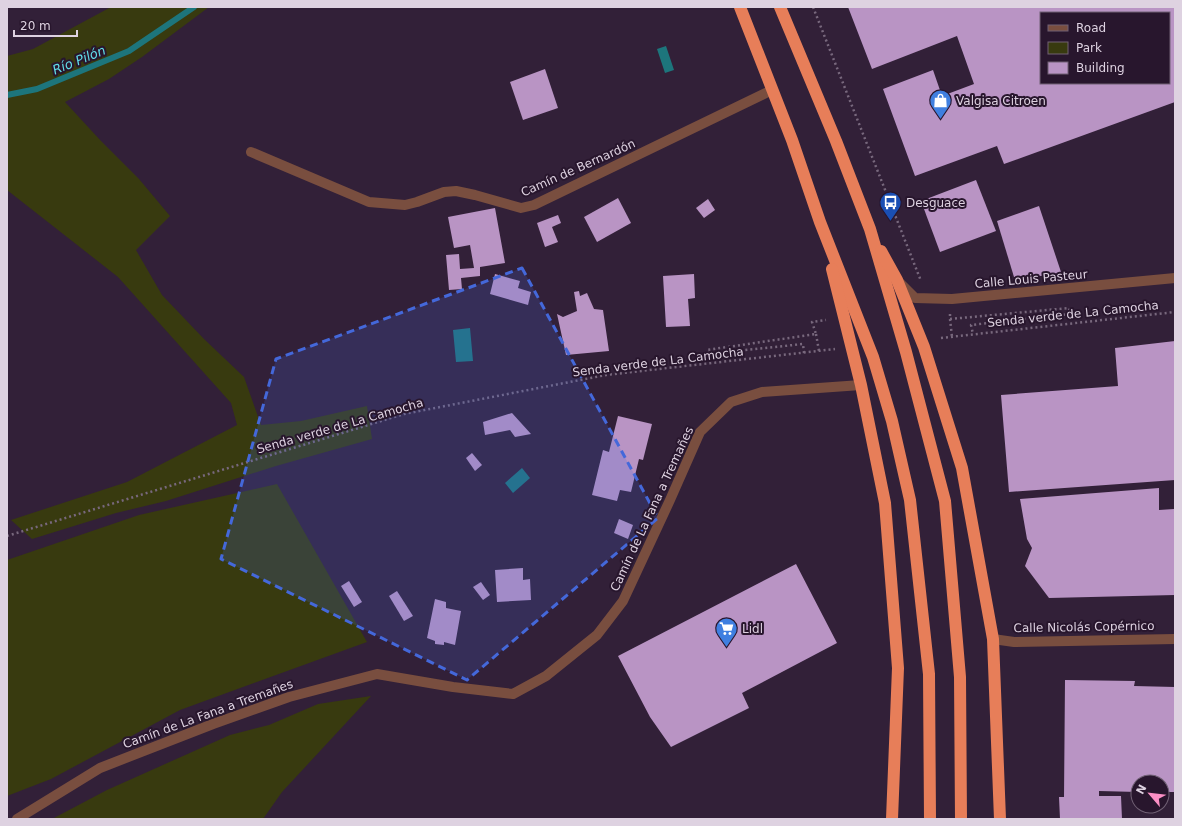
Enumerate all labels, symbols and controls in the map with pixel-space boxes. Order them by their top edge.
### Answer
scale bar [14,12,77,38]
legend [1040,12,1170,84]
text: 20 m [20,19,51,33]
text: Road [1076,21,1106,35]
text: Park [1076,41,1102,55]
water label: Río Pilón [50,43,108,77]
text: Building [1076,61,1125,75]
shop icon: Valgisa Citroen [928,88,954,121]
place label: Valgisa Citroen [956,94,1046,108]
street label: Camín de Bernardón [519,136,637,200]
bus stop icon: Desguace [877,190,903,223]
place label: Desguace [906,196,965,210]
street label: Calle Louis Pasteur [974,267,1088,291]
street label: Senda verde de La Camocha [987,298,1159,330]
street label: Senda verde de La Camocha [572,345,744,379]
street label: Senda verde de La Camocha [255,396,425,456]
street label: Camín de La Fana a Tremañes [608,425,696,593]
supermarket icon: Lidl [714,616,740,649]
street label: Calle Nicolás Copérnico [1013,619,1155,635]
place label: Lidl [742,622,763,636]
street label: Camín de La Fana a Tremañes [121,677,295,751]
north arrow [1130,774,1170,814]
text: N [1134,782,1150,797]

